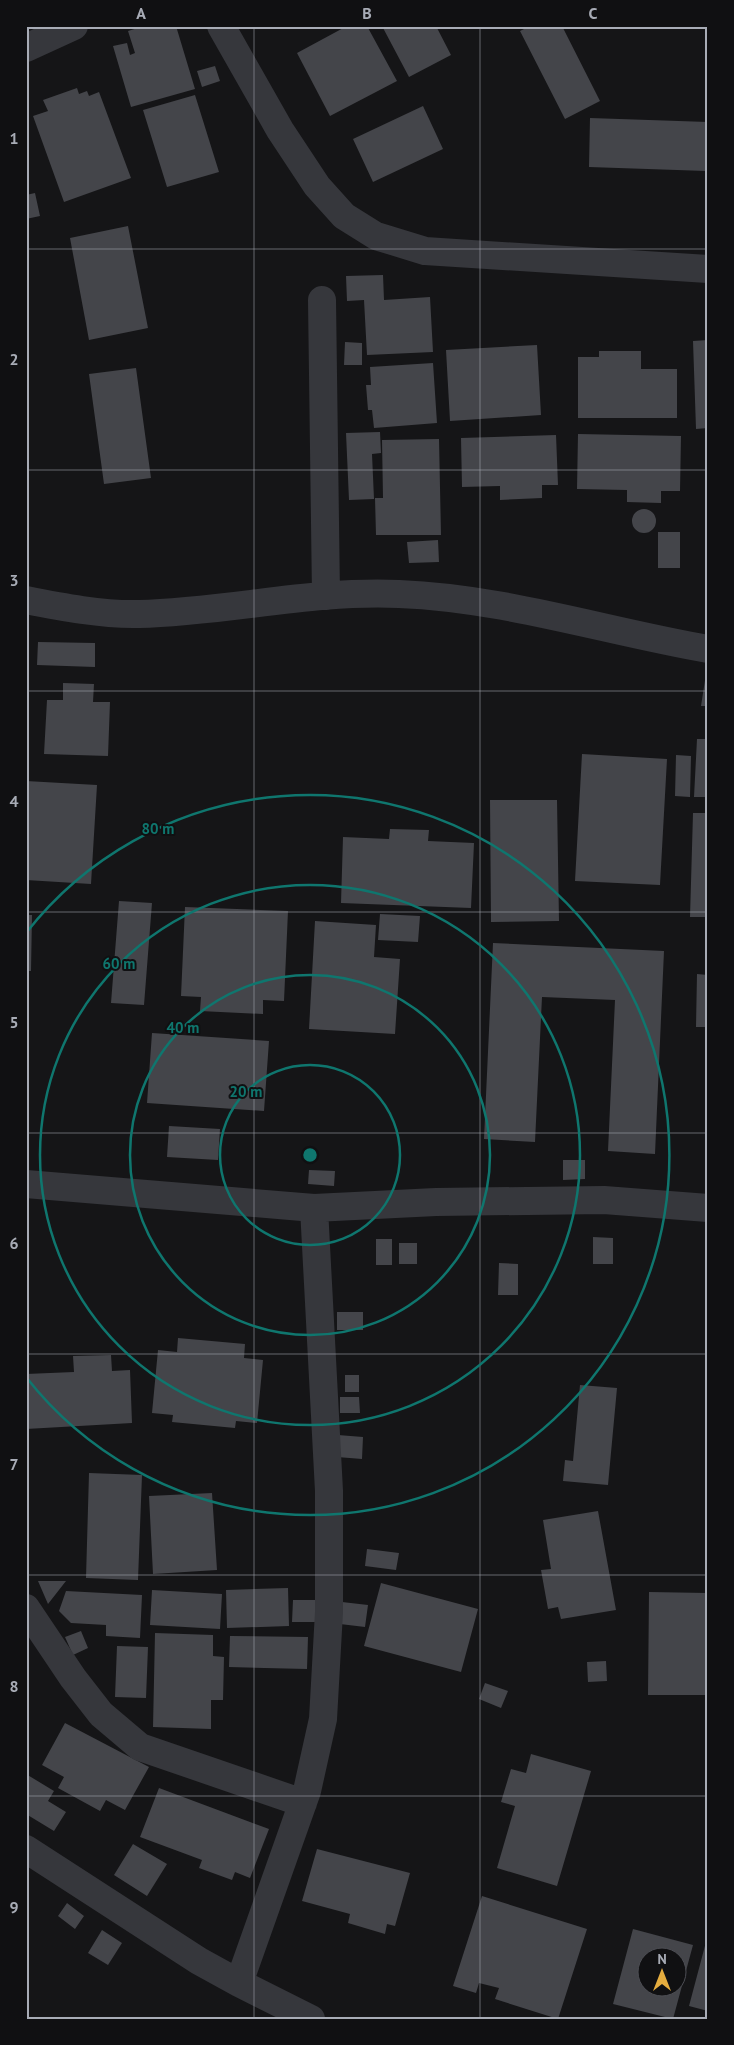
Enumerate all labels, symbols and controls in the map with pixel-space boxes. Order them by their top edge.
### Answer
text: A [136,3,146,23]
text: B [362,3,372,23]
text: C [589,3,598,23]
text: 1 [9,128,19,148]
text: 2 [9,349,19,369]
text: 3 [9,570,19,590]
text: 4 [9,791,19,811]
text: 80 m [142,819,174,838]
text: 60 m [103,954,135,973]
text: 5 [9,1012,19,1032]
text: 40 m [167,1018,199,1037]
text: 20 m [230,1082,262,1101]
centre of rings [301,1146,319,1164]
text: 6 [9,1233,19,1253]
text: 7 [9,1454,19,1474]
text: 8 [9,1676,19,1696]
text: 9 [9,1897,19,1917]
north arrow [636,1948,686,1998]
text: N [657,1950,667,1968]

